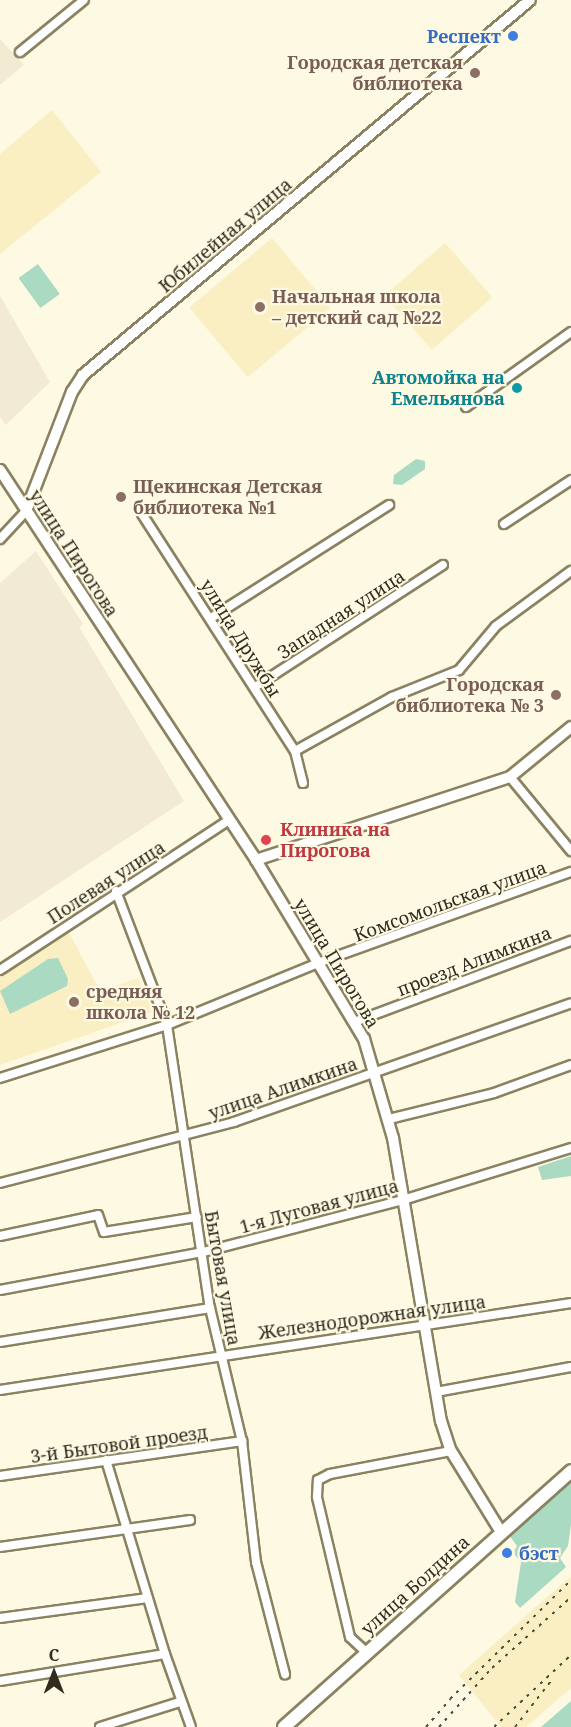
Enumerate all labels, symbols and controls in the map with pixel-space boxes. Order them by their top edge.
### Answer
place label: Респект [427,25,501,47]
marker: Респект [506,29,520,43]
place label: Городская детская библиотека [287,52,463,94]
marker: Городская детская библиотека [468,66,482,80]
street label: Юбилейная улица [154,173,296,297]
place label: Начальная школа – детский сад №22 [272,286,442,328]
marker: Начальная школа – детский сад №22 [253,300,267,314]
place label: Автомойка на Емельянова [372,367,505,410]
marker: Автомойка на Емельянова [510,381,524,395]
place label: Щекинская Детская библиотека №1 [133,476,322,518]
street label: улица Пирогова [25,485,123,621]
marker: Щекинская Детская библиотека №1 [114,490,128,504]
street label: Западная улица [273,565,409,663]
street label: улица Дружбы [196,575,286,701]
place label: Городская библиотека № 3 [396,674,544,716]
marker: Городская библиотека № 3 [549,688,563,702]
place label: Клиника на Пирогова [280,819,390,862]
marker: Клиника на Пирогова [257,831,275,849]
street label: Полевая улица [43,836,169,928]
street label: Комсомольская улица [351,856,549,946]
street label: улица Пирогова [290,894,384,1032]
street label: проезд Алимкина [394,922,554,1000]
place label: средняя школа № 12 [86,981,195,1024]
marker: средняя школа № 12 [67,995,81,1009]
street label: улица Алимкина [206,1052,360,1124]
street label: 1-я Луговая улица [237,1174,401,1238]
street label: Бытовая улица [200,1209,246,1347]
street label: Железнодорожная улица [257,1290,487,1344]
street label: 3-й Бытовой проезд [29,1421,209,1467]
street label: улица Болдина [356,1531,474,1639]
place label: бэст [519,1542,559,1564]
marker: бэст [500,1546,514,1560]
north arrow [24,1643,84,1703]
text: С [49,1644,59,1666]

